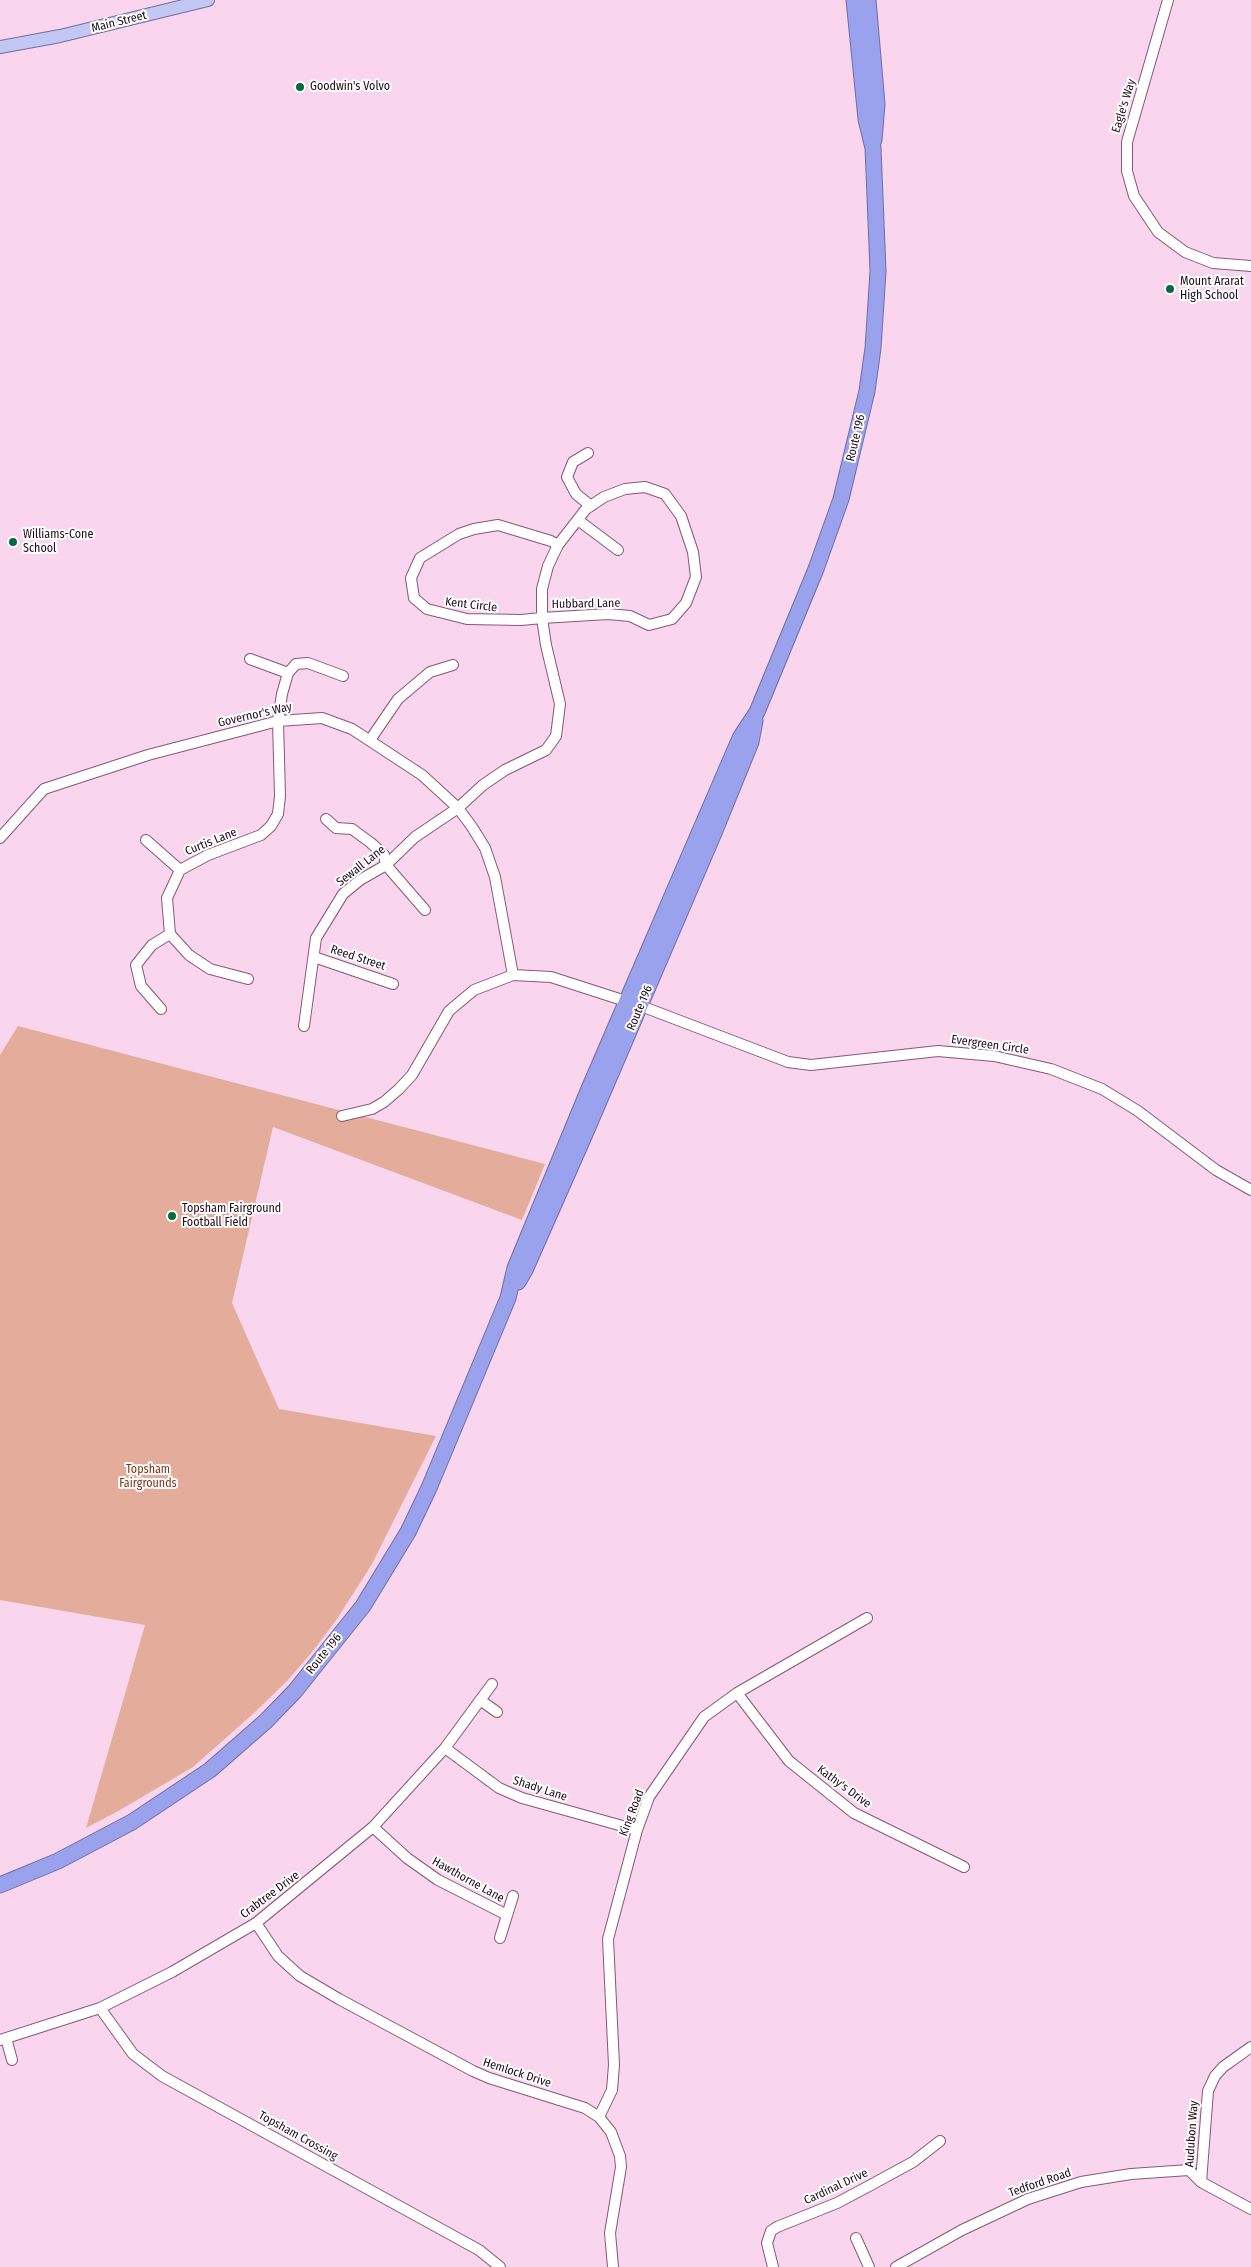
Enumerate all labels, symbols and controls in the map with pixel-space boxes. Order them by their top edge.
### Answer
street label: Main Street [90,8,148,36]
street label: Eagle's Way [1109,77,1139,135]
place label: Goodwin's Volvo [310,80,390,94]
marker: Goodwin's Volvo [294,81,306,93]
place label: Mount Ararat High School [1180,275,1244,303]
marker: Mount Ararat High School [1164,283,1176,295]
street label: Route 196 [844,413,868,463]
place label: Williams-Cone School [23,528,93,556]
marker: Williams-Cone School [7,536,19,548]
street label: Kent Circle [444,595,498,615]
street label: Hubbard Lane [552,596,620,612]
street label: Governor's Way [217,700,293,730]
street label: Curtis Lane [183,825,239,859]
street label: Sewall Lane [334,843,388,889]
street label: Reed Street [329,942,387,974]
street label: Route 196 [624,983,656,1033]
street label: Evergreen Circle [950,1032,1030,1058]
place label: Topsham Fairground Football Field [182,1202,281,1230]
marker: Topsham Fairground Football Field [166,1210,178,1222]
park label: Topsham Fairgrounds [119,1463,177,1491]
street label: Route 196 [303,1631,345,1677]
street label: Kathy's Drive [814,1763,874,1811]
street label: Shady Lane [511,1773,569,1805]
street label: King Road [616,1788,648,1838]
street label: Hawthorne Lane [429,1854,507,1906]
street label: Crabtree Drive [238,1868,302,1922]
street label: Hemlock Drive [481,2055,553,2091]
street label: Audubon Way [1182,2100,1202,2168]
street label: Topsham Crossing [256,2108,340,2164]
street label: Cardinal Drive [802,2166,870,2208]
street label: Tedford Road [1007,2166,1073,2200]

